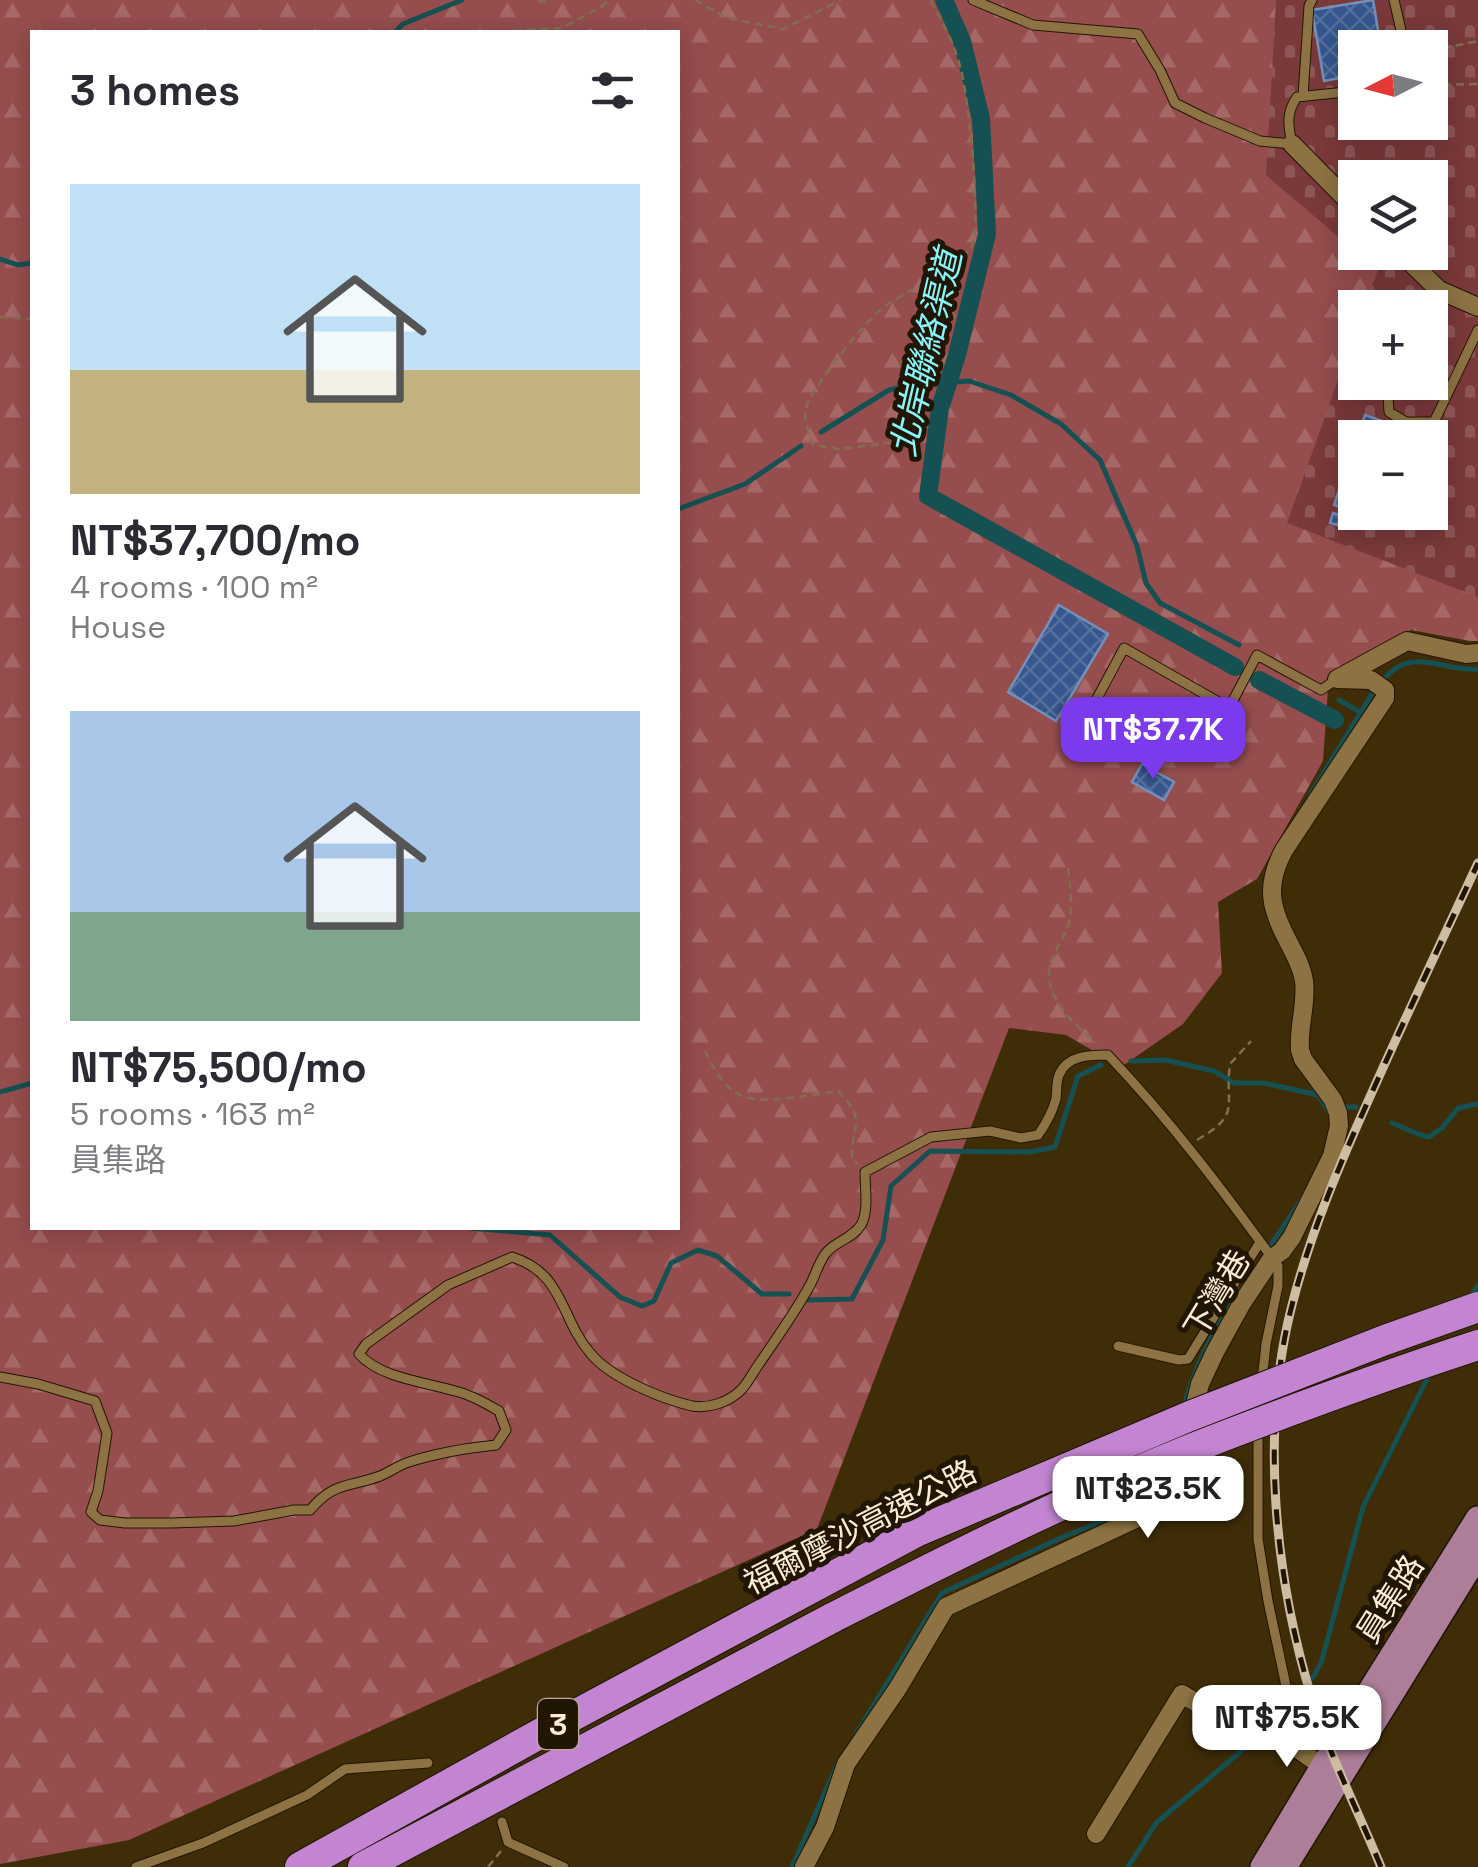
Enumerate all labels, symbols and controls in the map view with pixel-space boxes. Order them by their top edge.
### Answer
north arrow [1338,30,1448,140]
map controls [1338,30,1448,530]
icon: filters [585,63,640,118]
text: 3 homes [70,64,240,117]
button: layers [1338,160,1448,270]
water label: 北岸聯絡渠道 [881,241,972,460]
icon: home [265,249,445,429]
button: + [1338,290,1448,400]
button: − [1338,420,1448,530]
text: NT$37,700/mo [70,514,361,567]
text: 4 rooms · 100 m² [70,567,318,607]
text: House [70,607,166,647]
pin: NT$37.7K [1050,697,1256,782]
text: NT$37.7K [1083,709,1223,749]
icon: home [265,776,445,956]
text: NT$75,500/mo [70,1041,367,1094]
text: 5 rooms · 163 m² [70,1094,315,1134]
text: 員集路 [70,1140,166,1180]
street label: 下灣巷 [1175,1243,1259,1345]
street label: 福爾摩沙高速公路 [737,1451,983,1603]
pin: NT$23.5K [1045,1456,1251,1541]
text: NT$23.5K [1075,1468,1221,1508]
street label: 員集路 [1348,1548,1432,1650]
pin: NT$75.5K [1184,1685,1390,1770]
text: NT$75.5K [1214,1697,1360,1737]
road number: 3 [538,1699,578,1749]

